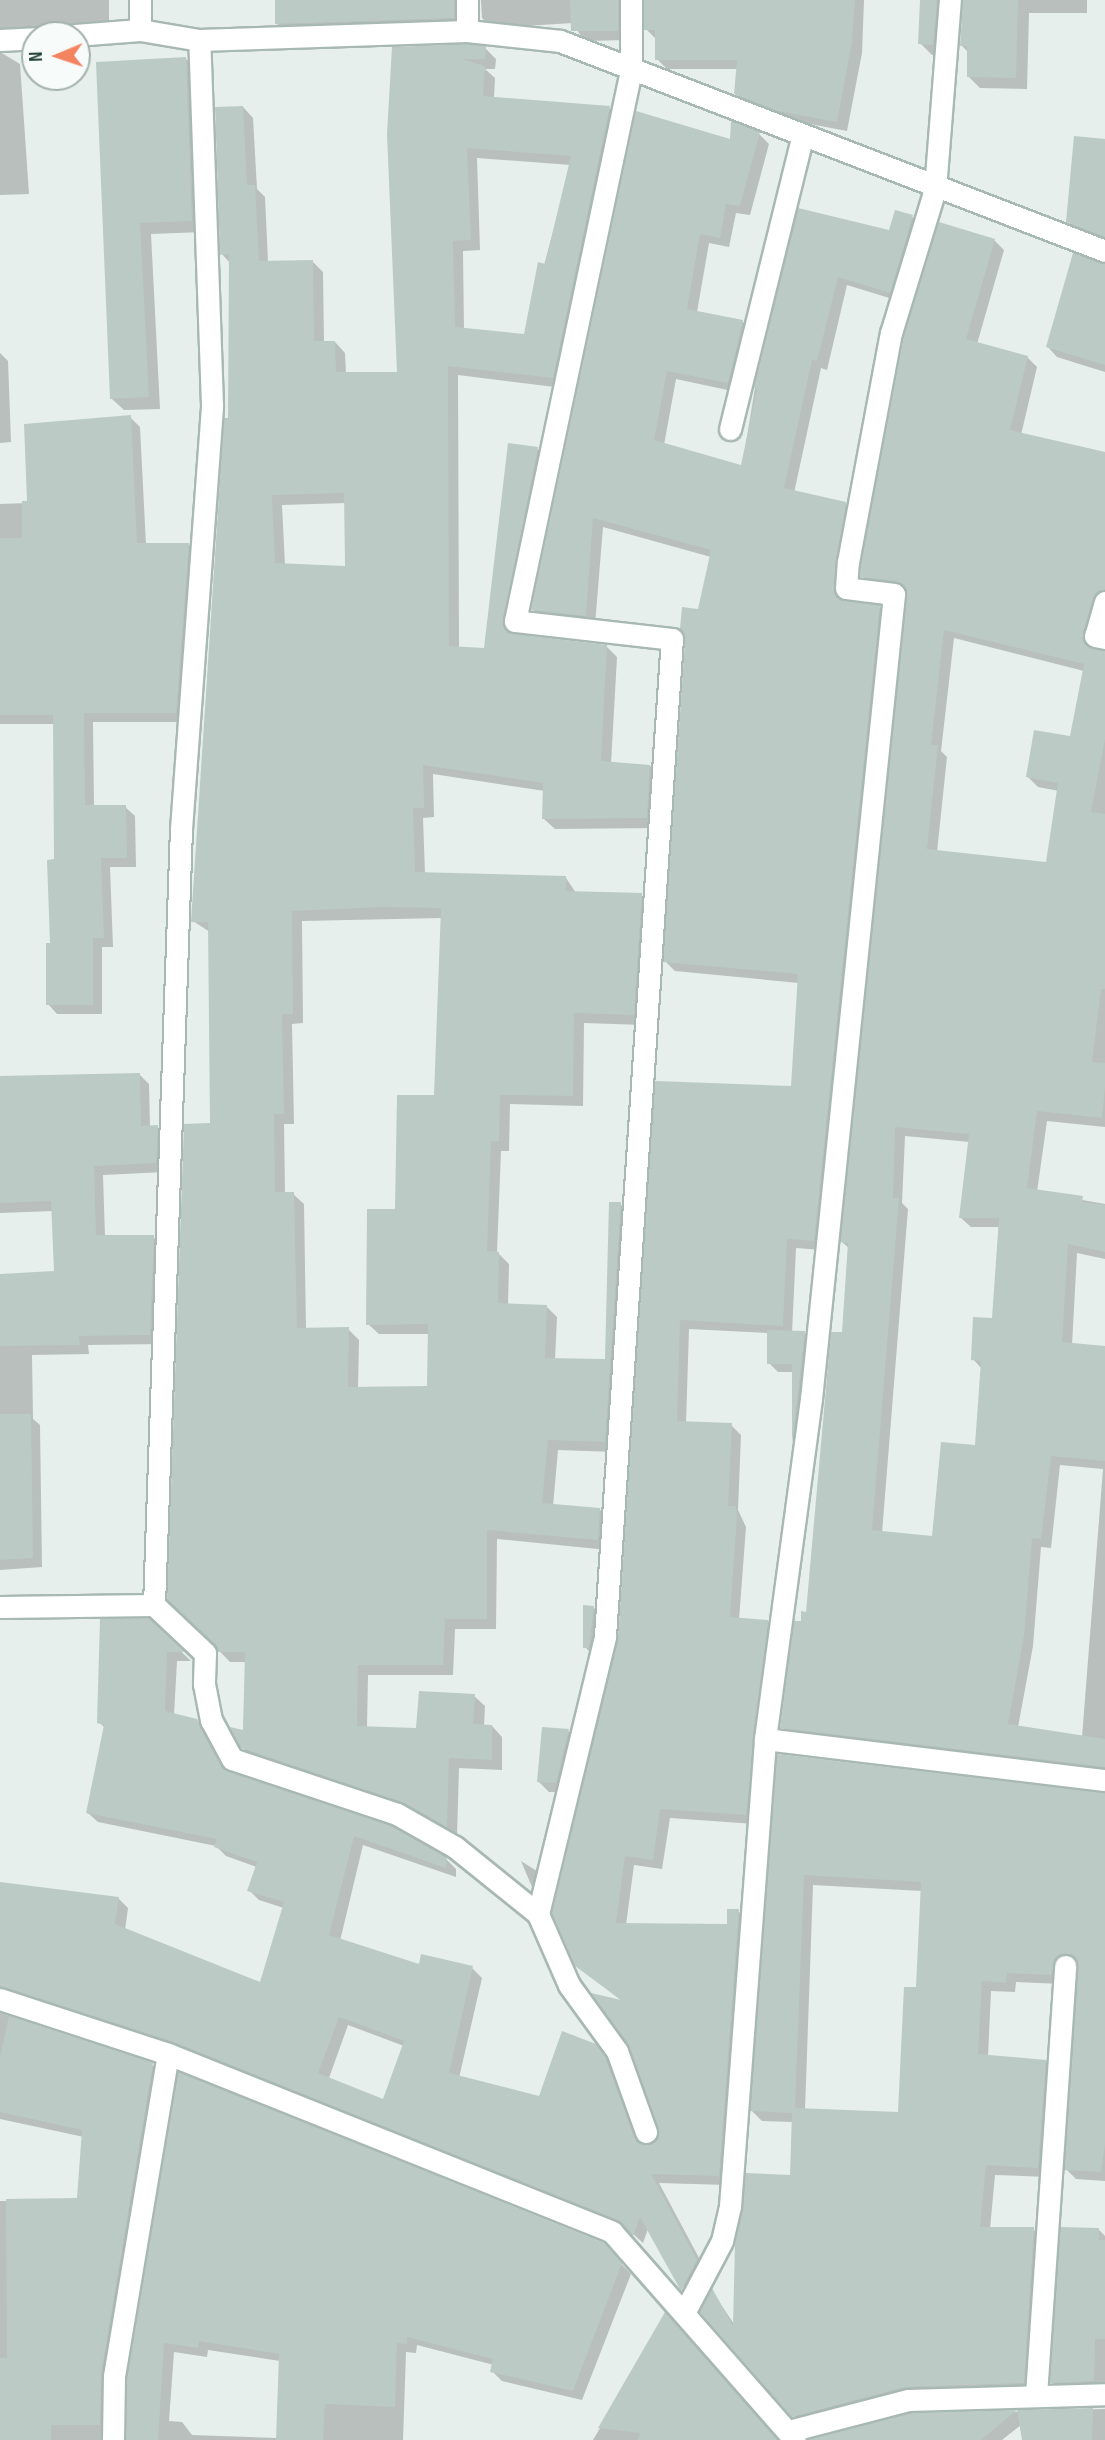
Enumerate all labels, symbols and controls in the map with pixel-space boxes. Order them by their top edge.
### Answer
north arrow [21,21,91,91]
text: N [25,51,48,62]

